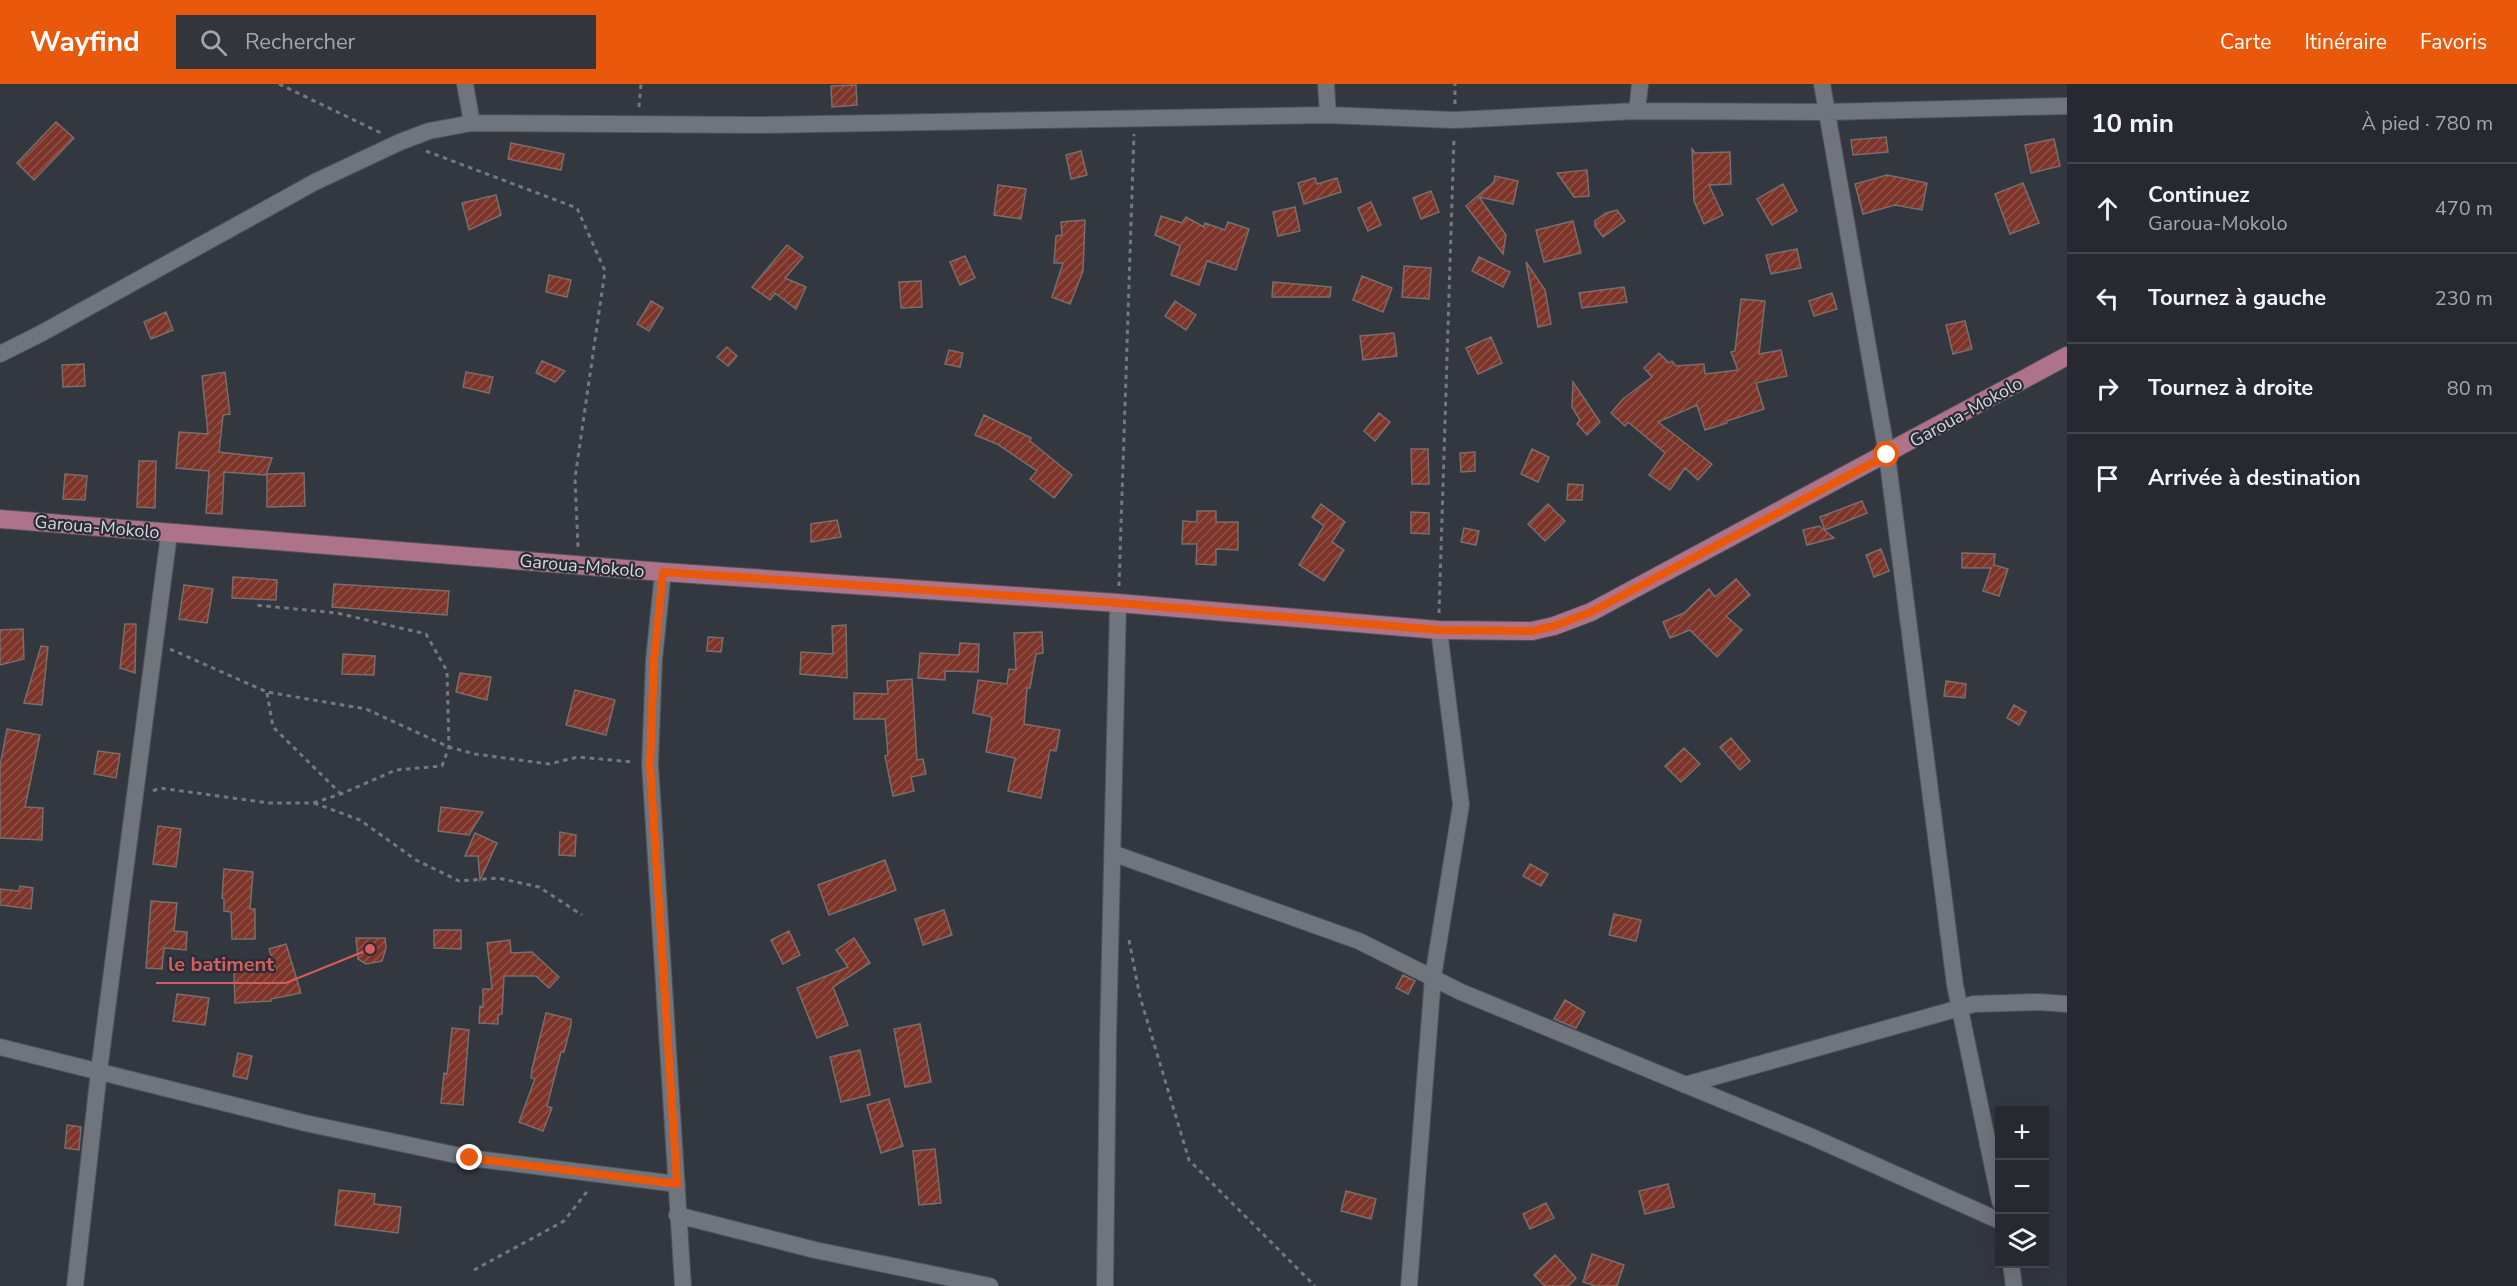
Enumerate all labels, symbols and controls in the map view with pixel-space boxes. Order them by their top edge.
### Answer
search box [176,15,596,69]
text: Wayfind [30,23,140,61]
icon: search [197,26,230,59]
text: Rechercher [245,27,355,57]
text: Carte [2220,28,2271,56]
text: Itinéraire [2304,28,2387,56]
text: Favoris [2420,28,2487,56]
text: 10 min [2091,106,2174,141]
text: À pied · 780 m [2362,110,2493,137]
text: Continuez [2148,180,2250,210]
icon: ahead [2091,192,2124,225]
text: 470 m [2435,195,2493,222]
text: Garoua-Mokolo [2148,210,2288,237]
icon: left [2091,282,2124,315]
text: Tournez à gauche [2148,283,2326,313]
text: 230 m [2435,285,2493,312]
street label: Garoua-Mokolo [1905,371,2027,453]
icon: right [2091,372,2124,405]
text: Tournez à droite [2148,373,2313,403]
text: 80 m [2447,375,2493,402]
route start [1873,441,1899,467]
icon: arrive [2091,462,2124,495]
text: Arrivée à destination [2148,463,2361,493]
street label: Garoua-Mokolo [33,510,161,544]
street label: Garoua-Mokolo [518,549,646,583]
callout: le batiment [156,945,286,983]
text: le batiment [168,951,274,978]
map controls [1995,1106,2049,1268]
button: + [1995,1106,2049,1160]
route end [456,1144,482,1170]
button: − [1995,1160,2049,1214]
button: layers [1995,1214,2049,1268]

